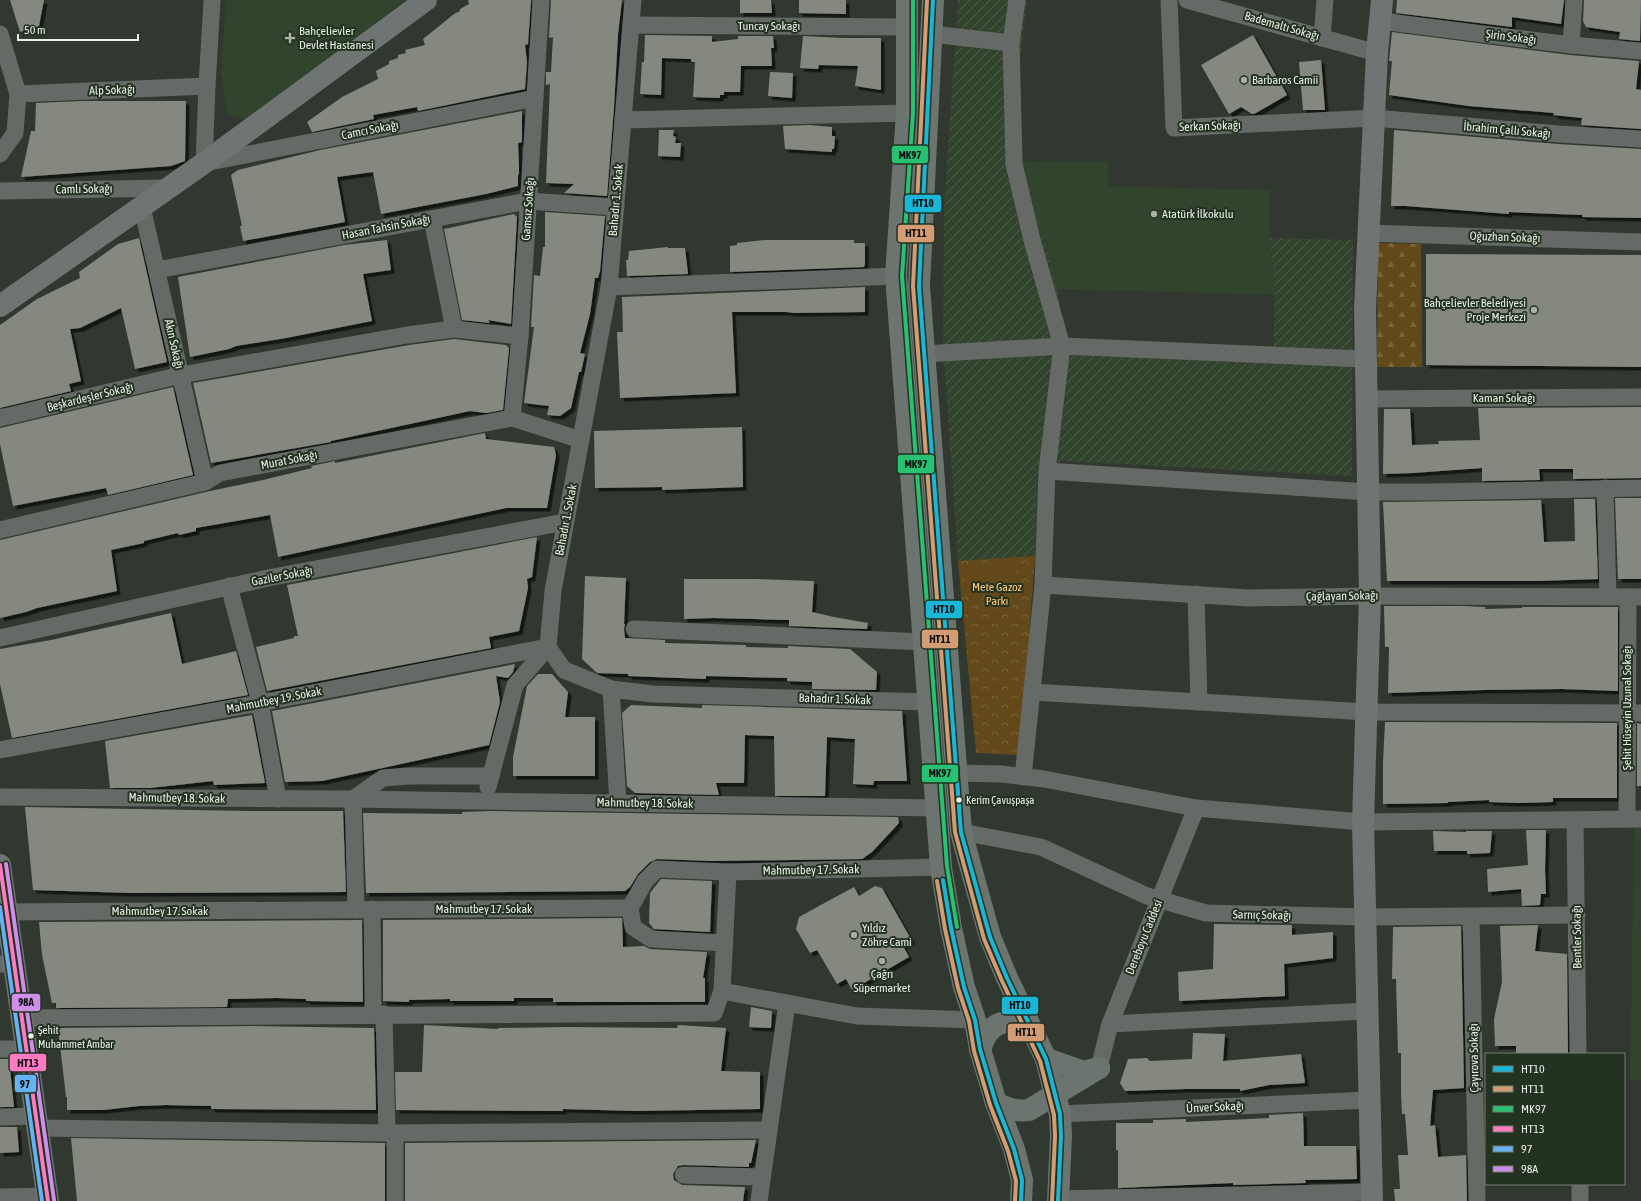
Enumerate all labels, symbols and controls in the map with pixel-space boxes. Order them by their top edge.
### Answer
street label: Bademaltı Sokağı [1243,9,1321,43]
scale bar [18,16,138,42]
street label: Tuncay Sokağı [738,19,800,33]
text: 50 m [24,23,46,37]
place label: Bahçelievler Devlet Hastanesi [299,24,374,52]
street label: Şirin Sokağı [1485,27,1537,47]
marker: Bahçelievler Devlet Hastanesi [284,32,296,44]
place label: Barbaros Camii [1252,73,1318,87]
marker: Barbaros Camii [1239,75,1249,85]
street label: Alp Sokağı [89,82,135,98]
street label: Camcı Sokağı [340,118,400,142]
street label: Serkan Sokağı [1179,118,1241,134]
street label: İbrahim Çallı Sokağı [1463,119,1551,141]
line badge: MK97 [891,145,929,164]
text: MK97 [898,149,922,161]
street label: Bahadır 1. Sokak [606,163,626,237]
street label: Gamsız Sokağı [519,177,537,241]
street label: Camlı Sokağı [56,182,112,196]
line badge: HT10 [904,194,942,213]
text: HT10 [912,197,934,209]
place label: Atatürk İlkokulu [1162,207,1234,221]
marker: Atatürk İlkokulu [1149,209,1159,219]
street label: Hasan Tahsin Sokağı [341,212,431,242]
line badge: HT11 [897,224,935,243]
text: HT11 [905,227,927,239]
street label: Oğuzhan Sokağı [1469,229,1541,245]
place label: Bahçelievler Belediyesi Proje Merkezi [1424,296,1526,324]
marker: Bahçelievler Belediyesi Proje Merkezi [1529,305,1539,315]
street label: Akın Sokağı [162,318,186,370]
street label: Beşkardeşler Sokağı [45,380,135,414]
street label: Kaman Sokağı [1473,391,1535,405]
street label: Murat Sokağı [260,448,318,472]
line badge: MK97 [897,454,935,474]
text: MK97 [904,458,928,470]
street label: Bahadır 1. Sokak [552,482,580,557]
street label: Gaziler Sokağı [250,563,314,589]
park label: Mete Gazoz Parkı [972,580,1023,608]
street label: Çağlayan Sokağı [1306,588,1378,604]
line badge: HT10 [925,600,963,619]
text: HT10 [933,603,955,615]
line badge: HT11 [921,629,959,649]
text: HT11 [929,633,951,645]
street label: Şehit Hüseyin Uzunal Sokağı [1620,646,1634,770]
street label: Mahmutbey 19. Sokak [225,684,324,716]
street label: Bahadır 1. Sokak [799,691,872,707]
line badge: MK97 [921,764,959,783]
text: MK97 [928,767,952,779]
street label: Mahmutbey 18. Sokak [128,790,226,806]
place label: Kerim Çavuşpaşa [966,794,1035,806]
street label: Mahmutbey 18. Sokak [596,795,694,811]
marker: Kerim Çavuşpaşa [954,795,964,805]
street label: Mahmutbey 17. Sokak [762,862,860,878]
street label: Dereboyu Caddesi [1123,897,1165,977]
street label: Mahmutbey 17. Sokak [436,902,533,916]
street label: Mahmutbey 17. Sokak [112,904,209,918]
street label: Bentler Sokağı [1569,905,1585,969]
street label: Sarnıç Sokağı [1233,907,1291,923]
place label: Yıldız Zöhre Cami [862,921,912,949]
marker: Yıldız Zöhre Cami [849,930,859,940]
marker: Çağrı Süpermarket [877,956,887,966]
place label: Çağrı Süpermarket [853,967,911,995]
line badge: 98A [11,993,41,1012]
text: 98A [18,996,34,1008]
line badge: HT10 [1001,996,1039,1015]
text: HT10 [1009,999,1031,1011]
line badge: HT11 [1007,1023,1045,1042]
street label: Çayırova Sokağı [1466,1023,1482,1093]
place label: Şehit Muhammet Ambar [38,1024,114,1050]
text: HT11 [1015,1026,1037,1038]
marker: Şehit Muhammet Ambar [26,1031,36,1041]
line badge: HT13 [9,1053,47,1072]
legend [1485,1053,1625,1185]
text: HT13 [17,1057,39,1069]
text: HT10 [1521,1062,1545,1076]
line badge: 97 [14,1074,37,1093]
text: 97 [20,1078,30,1090]
text: HT11 [1521,1082,1545,1096]
street label: Ünver Sokağı [1186,1098,1244,1116]
text: MK97 [1521,1102,1547,1116]
text: HT13 [1521,1122,1545,1136]
text: 97 [1521,1142,1533,1156]
text: 98A [1521,1162,1538,1176]

